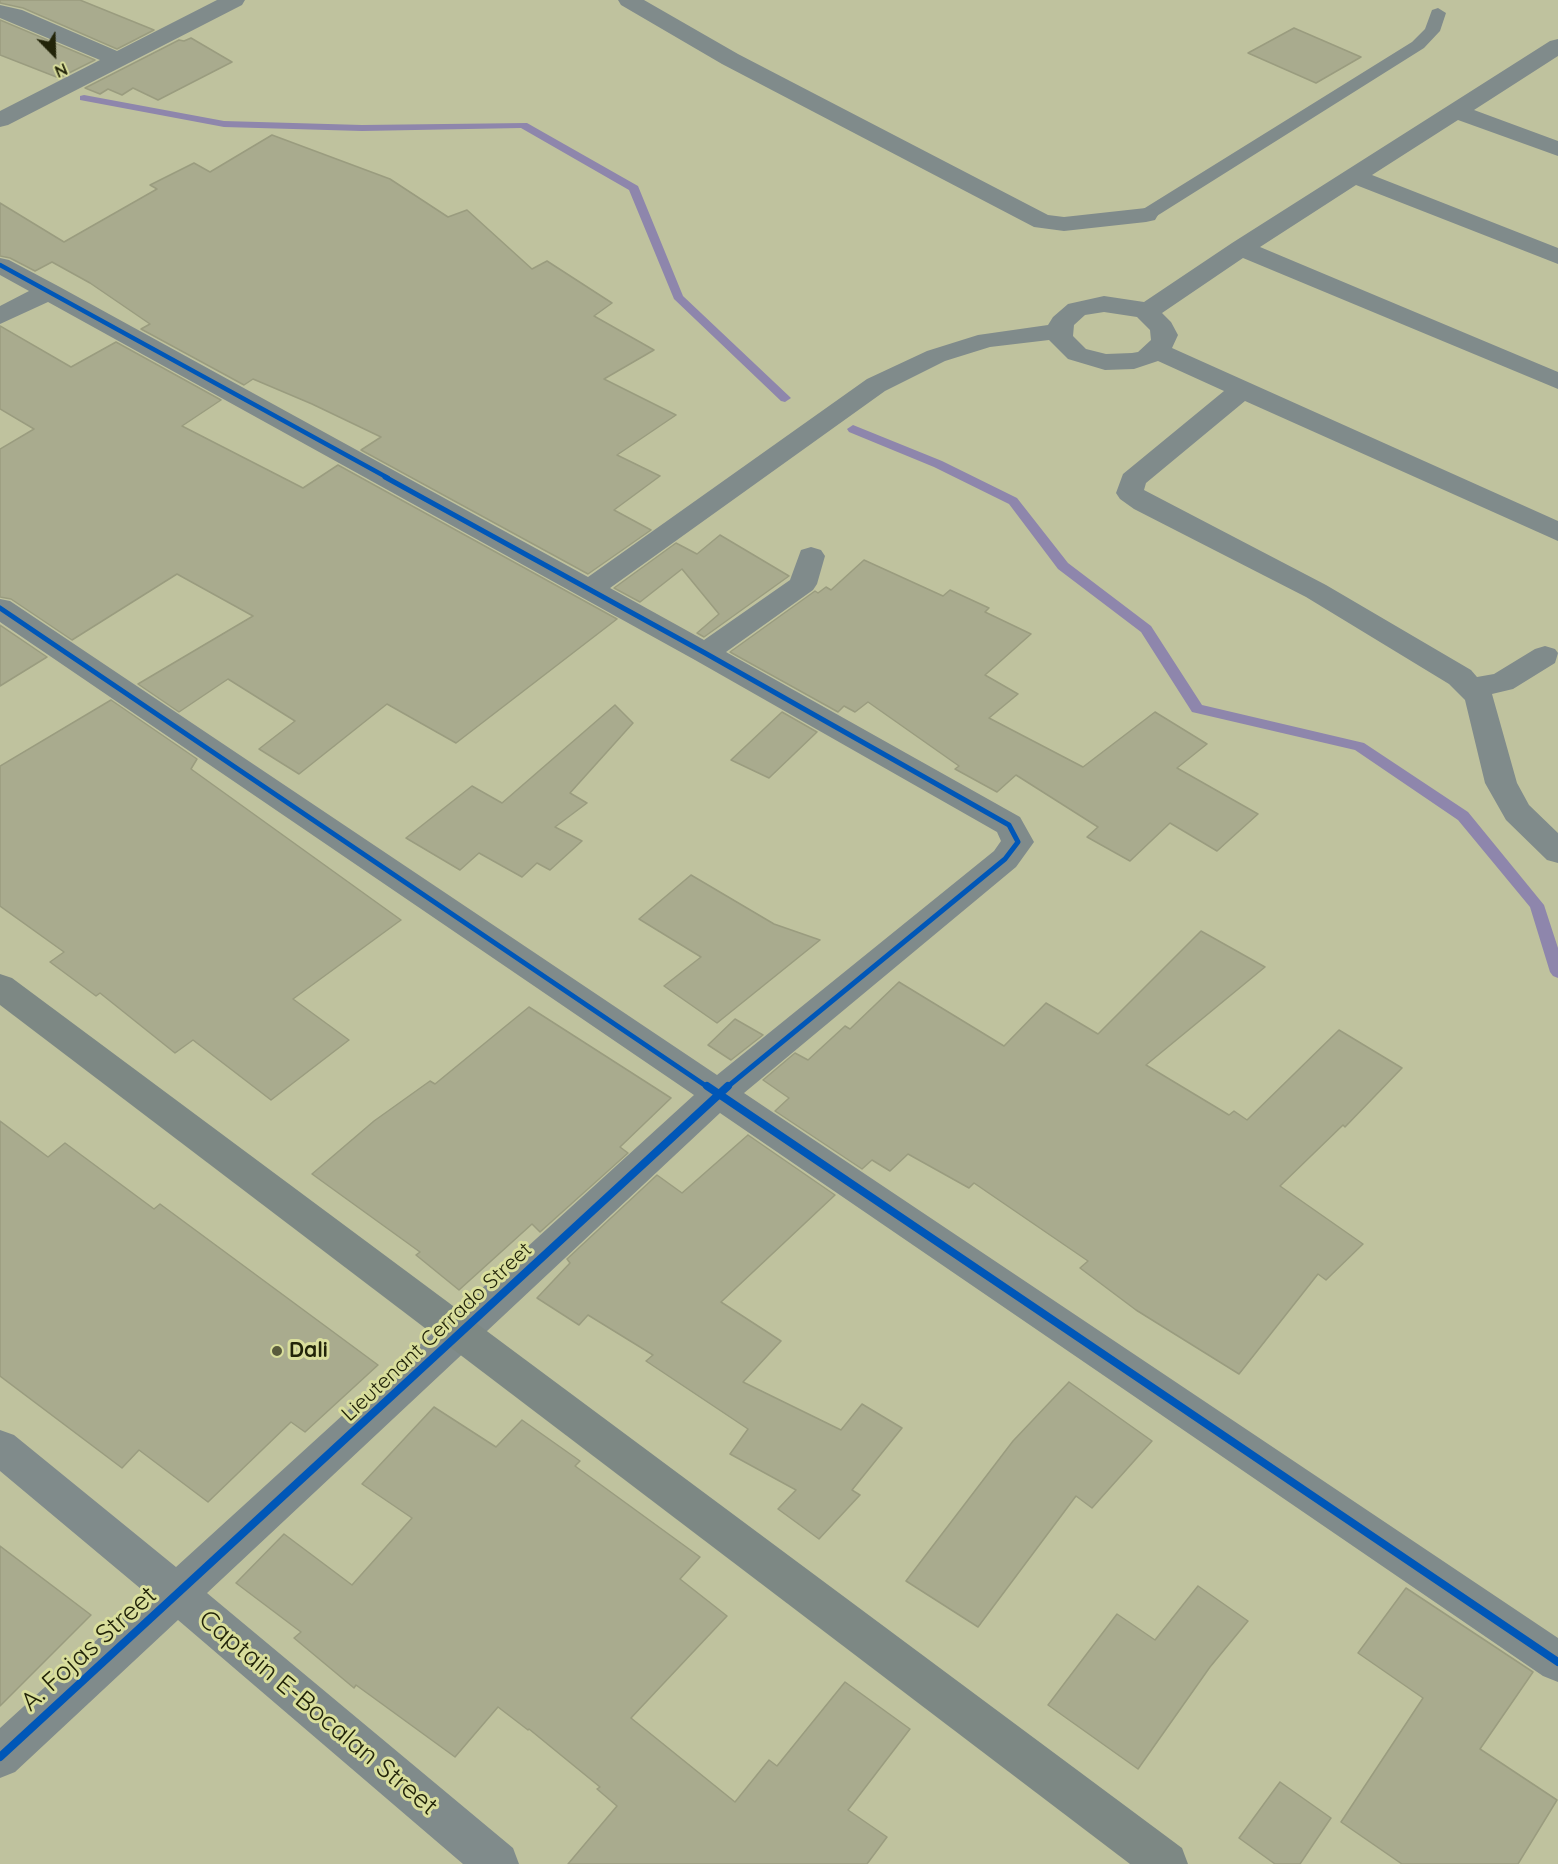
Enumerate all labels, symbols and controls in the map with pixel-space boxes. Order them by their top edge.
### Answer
north arrow [24,24,84,84]
text: N [52,59,70,82]
street label: Lieutenant Cerrado Street [337,1237,537,1427]
place label: Dali [289,1338,328,1364]
marker: Dali [270,1344,284,1358]
street label: A. Fojas Street [15,1580,163,1718]
street label: Captain E-Bocalan Street [192,1604,444,1822]

